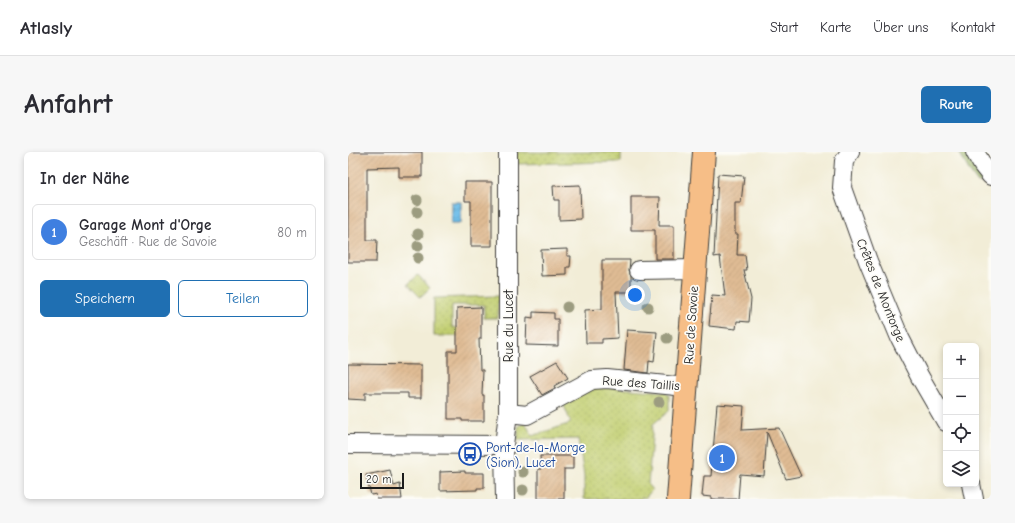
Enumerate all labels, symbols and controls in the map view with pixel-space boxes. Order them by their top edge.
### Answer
text: Atlasly [20,17,72,39]
text: Start [770,19,798,36]
text: Karte [820,19,851,36]
text: Über uns [873,19,928,36]
text: Kontakt [950,19,995,36]
button: Route [921,86,991,123]
text: Anfahrt [24,88,113,120]
text: In der Nähe [40,169,129,188]
text: Garage Mont d'Orge [79,216,211,234]
text: 1 [51,225,57,240]
text: 80 m [277,225,307,240]
text: Geschäft · Rue de Savoie [79,234,217,249]
street label: Crêtes de Montorge [853,236,909,344]
button: Speichern [40,280,170,317]
button: Teilen [178,280,308,317]
your location [625,285,645,305]
street label: Rue de Savoie [681,285,701,365]
street label: Rue du Lucet [501,288,516,362]
map controls [943,343,979,487]
button: + [943,343,979,379]
street label: Rue des Taillis [602,373,680,393]
button: − [943,379,979,415]
button: locate [943,415,979,451]
place label: Pont-de-la-Morge (Sion), Lucet [486,440,586,470]
bus stop icon: Pont-de-la-Morge (Sion), Lucet [457,441,483,467]
pin: 1 [709,443,735,473]
button: layers [943,451,979,487]
scale bar [360,471,404,490]
text: 20 m [366,473,391,486]

